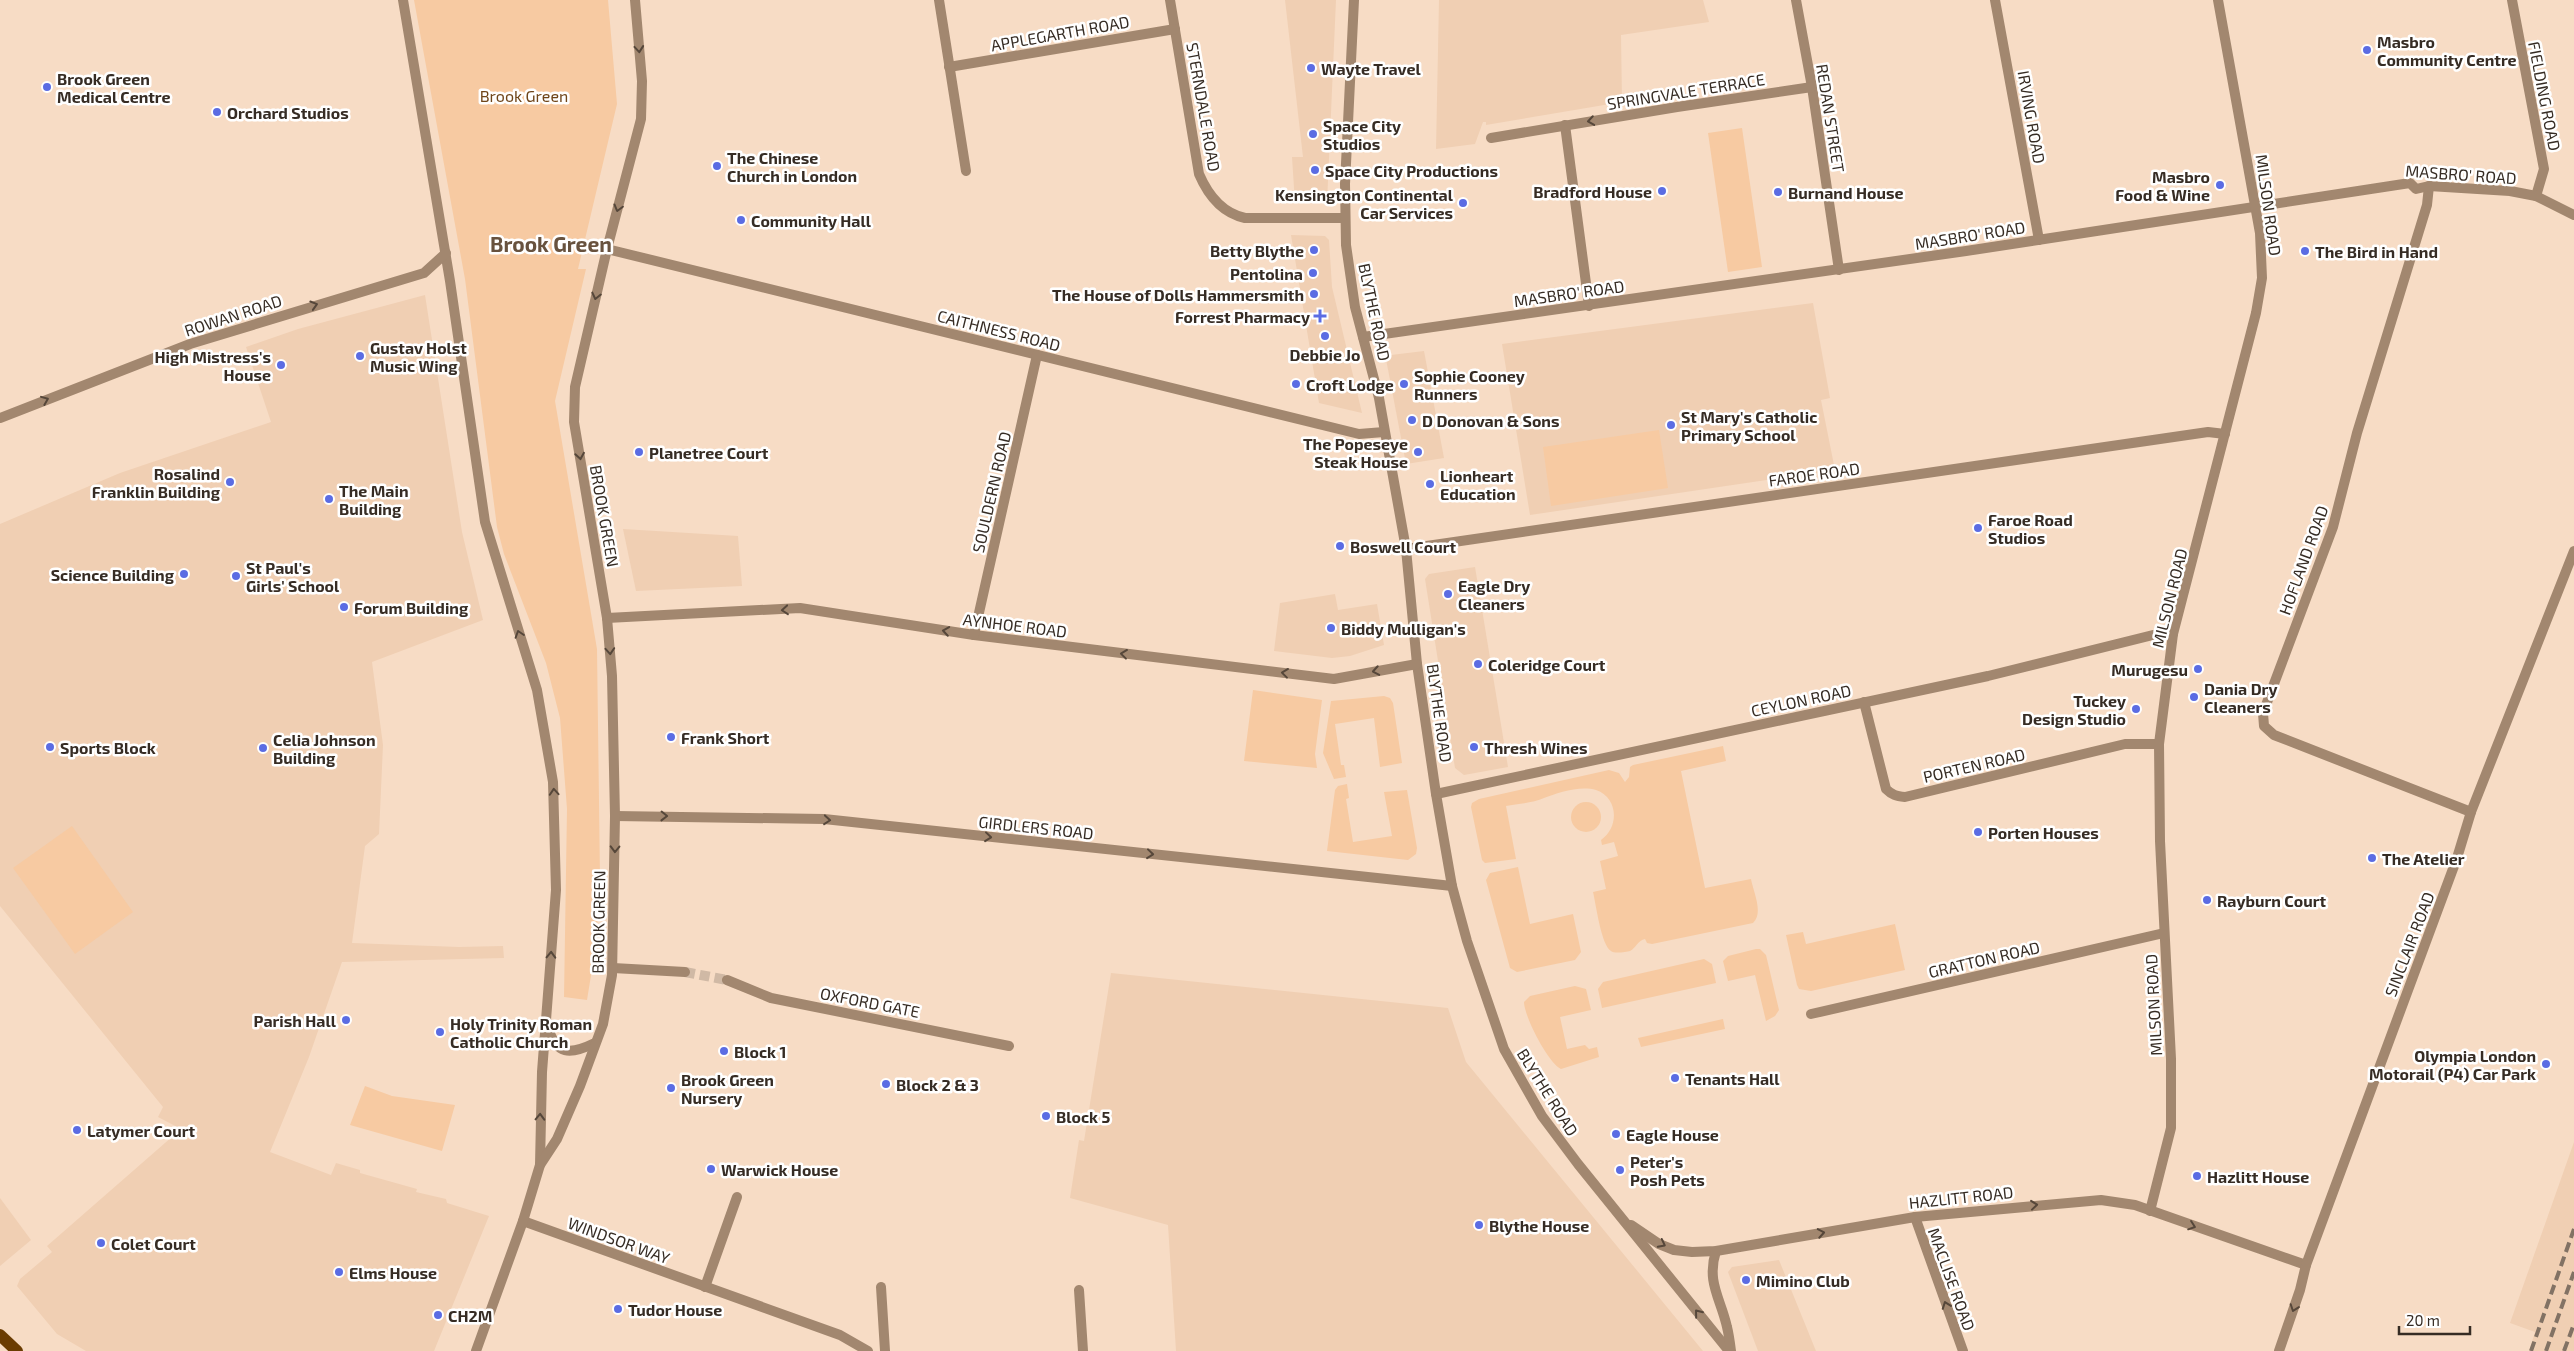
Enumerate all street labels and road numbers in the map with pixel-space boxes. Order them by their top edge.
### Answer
street label: APPLEGARTH ROAD [989,11,1131,55]
street label: FIELDING ROAD [2525,40,2565,152]
street label: STERNDALE ROAD [1183,41,1225,173]
street label: REDAN STREET [1813,62,1849,174]
street label: SPRINGVALE TERRACE [1606,69,1766,113]
street label: IRVING ROAD [2014,69,2050,165]
street label: MILSON ROAD [2252,153,2286,257]
street label: MASBRO' ROAD [2405,161,2517,187]
street label: MASBRO' ROAD [1914,217,2026,253]
street label: BLYTHE ROAD [1355,261,1395,363]
street label: MASBRO' ROAD [1513,276,1625,310]
street label: ROWAN ROAD [182,290,284,340]
street label: CAITHNESS ROAD [936,306,1062,354]
street label: SOULDERN ROAD [968,429,1014,555]
street label: FAROE ROAD [1767,458,1861,490]
street label: BROOK GREEN [587,464,623,568]
street label: HOFLAND ROAD [2274,503,2332,617]
street label: MILSON ROAD [2147,546,2191,650]
street label: AYNHOE ROAD [962,609,1068,641]
street label: BLYTHE ROAD [1424,662,1456,764]
street label: CEYLON ROAD [1749,680,1853,720]
street label: PORTEN ROAD [1921,744,2027,786]
street label: GIRDLERS ROAD [978,812,1094,842]
street label: BROOK GREEN [588,870,608,974]
street label: SINCLAIR ROAD [2380,889,2438,999]
street label: GRATTON ROAD [1926,937,2042,981]
street label: MILSON ROAD [2141,954,2165,1056]
street label: OXFORD GATE [819,983,921,1021]
street label: BLYTHE ROAD [1514,1045,1582,1139]
street label: HAZLITT ROAD [1908,1182,2014,1212]
street label: WINDSOR WAY [565,1213,673,1267]
street label: MACLISE ROAD [1925,1225,1979,1333]

